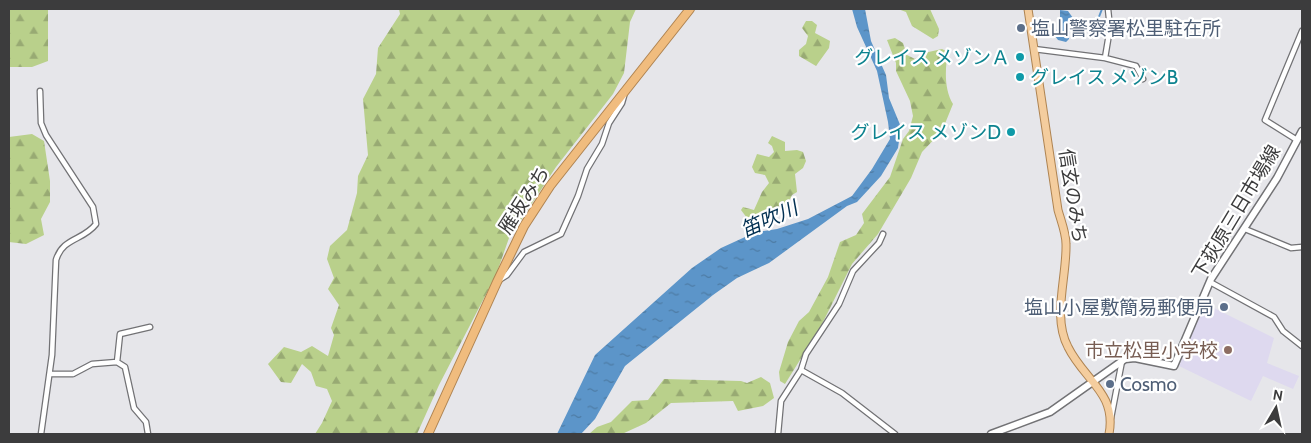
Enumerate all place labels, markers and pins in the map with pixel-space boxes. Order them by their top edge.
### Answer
place label: 塩山警察署松里駐在所 [1031,17,1221,40]
marker: 塩山警察署松里駐在所 [1015,22,1027,34]
place label: グレイス メゾンＡ [854,46,1010,69]
marker: グレイス メゾンＡ [1014,51,1026,63]
place label: グレイス メゾンB [1030,66,1178,89]
marker: グレイス メゾンB [1014,71,1026,83]
place label: グレイス メゾンD [850,121,1001,144]
marker: グレイス メゾンD [1005,126,1017,138]
place label: 塩山小屋敷簡易郵便局 [1024,296,1214,319]
marker: 塩山小屋敷簡易郵便局 [1218,301,1230,313]
place label: 市立松里小学校 [1085,339,1218,362]
marker: 市立松里小学校 [1222,344,1234,356]
place label: Cosmo [1120,373,1177,396]
marker: Cosmo [1104,378,1116,390]

